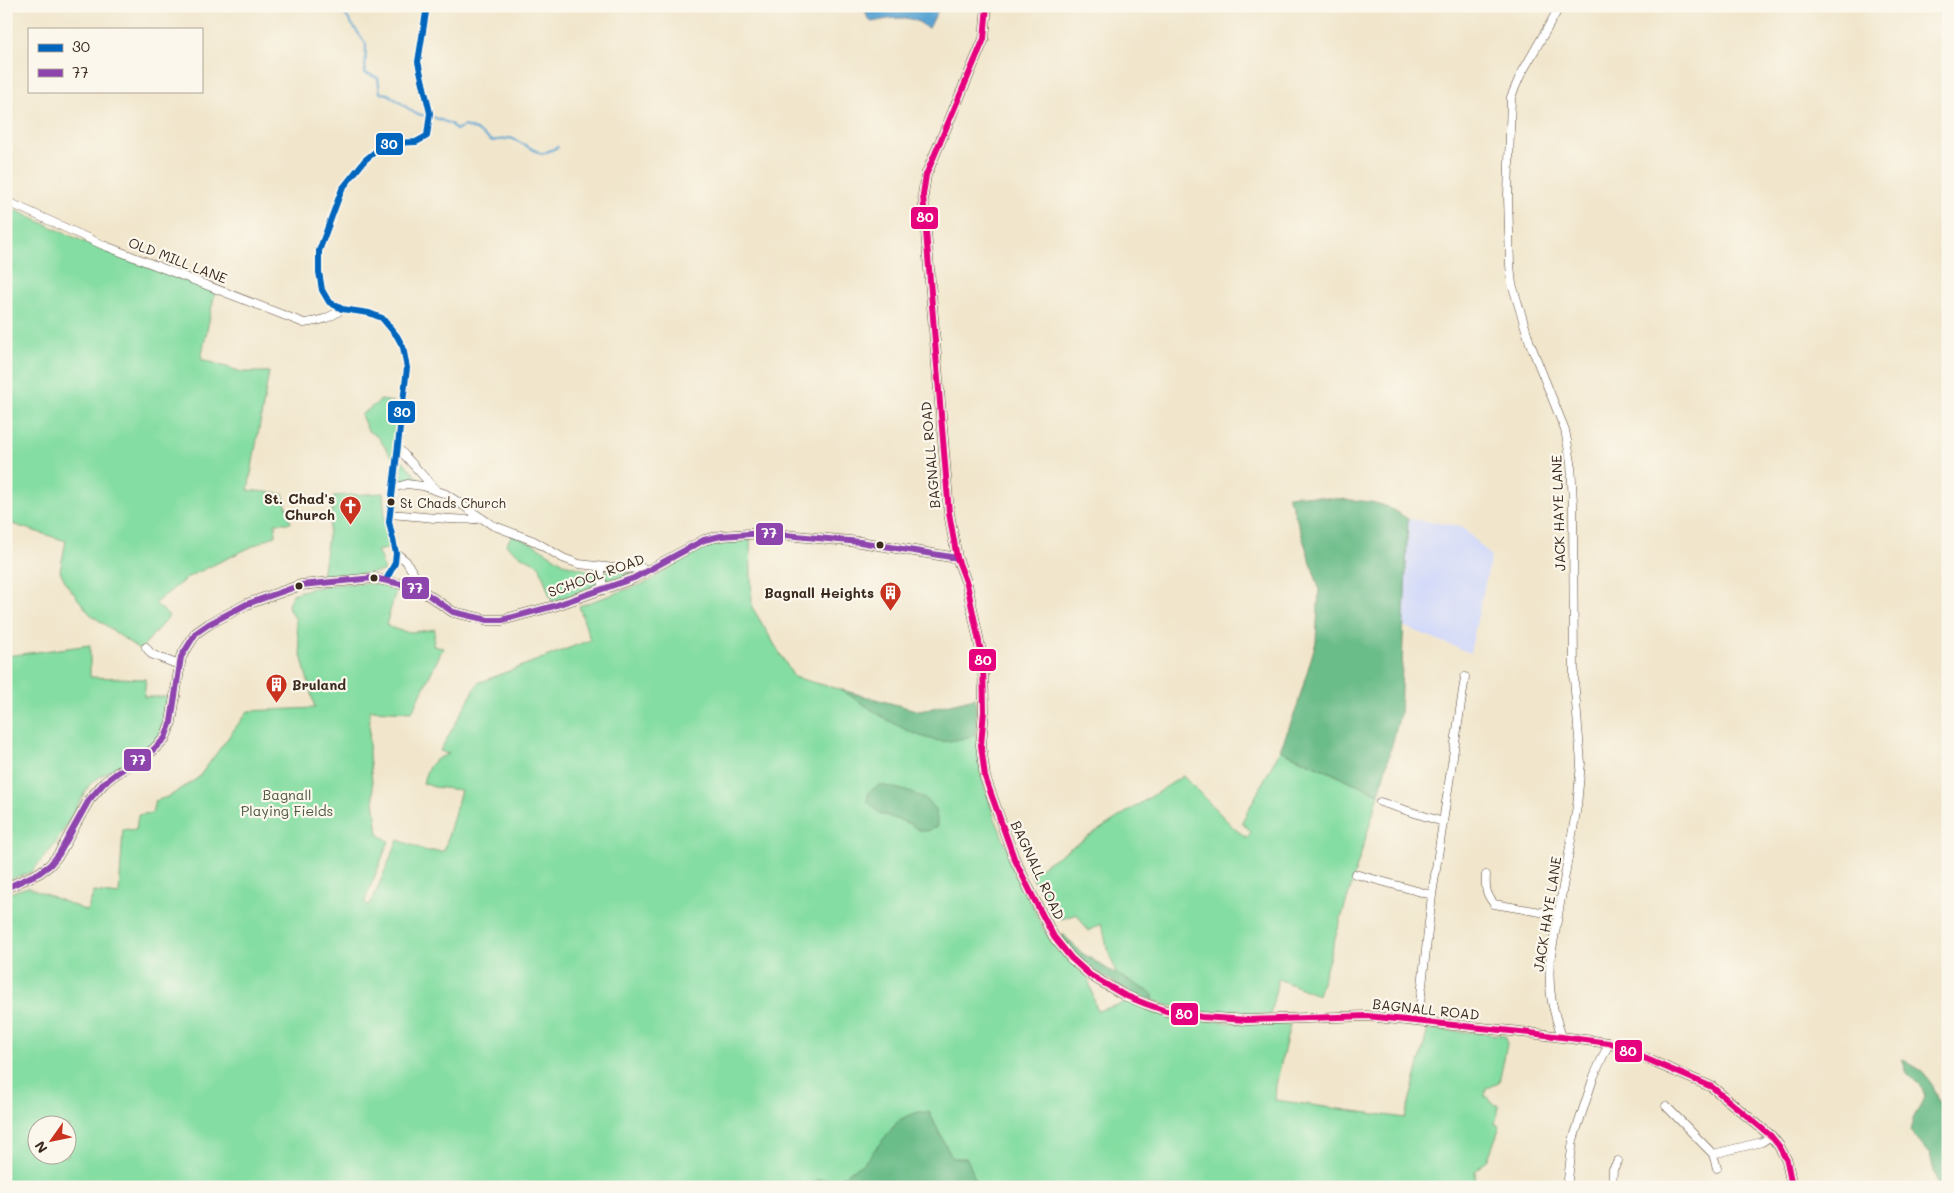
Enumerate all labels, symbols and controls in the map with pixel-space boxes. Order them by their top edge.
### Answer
legend [28,28,202,92]
text: 30 [72,36,90,56]
text: 77 [72,62,89,82]
line badge: 30 [375,132,404,156]
text: 30 [380,134,398,153]
line badge: 80 [910,206,939,230]
text: 80 [916,207,934,226]
street label: OLD MILL LANE [126,232,230,288]
line badge: 30 [387,400,416,424]
street label: BAGNALL ROAD [916,401,944,509]
text: 30 [393,402,411,421]
street label: JACK HAYE LANE [1546,455,1570,571]
place label: St. Chad's Church [264,489,335,524]
church icon: St. Chad's Church [339,494,363,525]
place label: St Chads Church [400,494,506,511]
marker: St Chads Church [386,497,396,507]
line badge: 77 [755,522,784,546]
text: 77 [761,523,777,542]
unlabelled marker [875,540,885,550]
street label: SCHOOL ROAD [545,549,647,601]
unlabelled marker [369,573,379,583]
line badge: 77 [401,576,430,600]
text: 77 [407,578,423,597]
building icon: Bagnall Heights [878,580,902,611]
unlabelled marker [294,581,304,591]
place label: Bagnall Heights [764,583,874,602]
line badge: 80 [968,648,997,672]
text: 80 [974,650,992,669]
building icon: Bruland [264,672,288,703]
place label: Bruland [292,675,346,694]
line badge: 77 [123,748,152,772]
text: 77 [130,750,146,769]
park label: Bagnall Playing Fields [241,785,333,820]
street label: BAGNALL ROAD [1007,817,1069,923]
street label: JACK HAYE LANE [1529,855,1565,973]
street label: BAGNALL ROAD [1372,994,1480,1024]
line badge: 80 [1170,1002,1199,1026]
text: 80 [1175,1004,1193,1023]
line badge: 80 [1614,1039,1643,1063]
text: 80 [1619,1041,1637,1060]
north arrow [28,1116,78,1166]
text: N [30,1138,52,1157]

